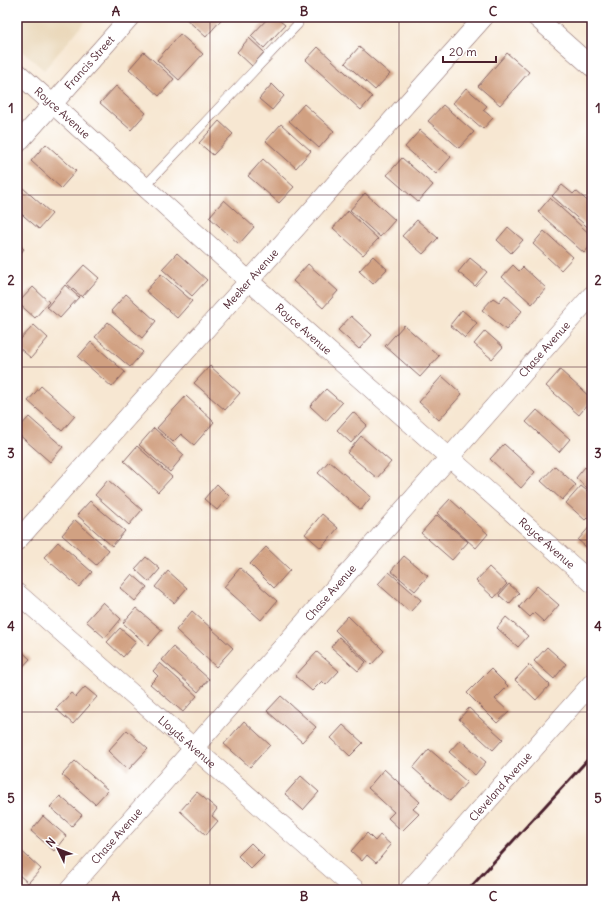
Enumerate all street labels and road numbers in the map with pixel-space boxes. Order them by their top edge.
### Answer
street label: Francis Street [62,32,117,93]
street label: Royce Avenue [32,84,93,142]
street label: Meeker Avenue [220,246,281,312]
street label: Royce Avenue [273,301,335,358]
street label: Chase Avenue [516,318,573,380]
street label: Royce Avenue [516,515,578,572]
street label: Chase Avenue [302,561,359,624]
street label: Lloyds Avenue [155,713,219,771]
street label: Cleveland Avenue [466,749,535,824]
street label: Chase Avenue [88,805,145,867]

